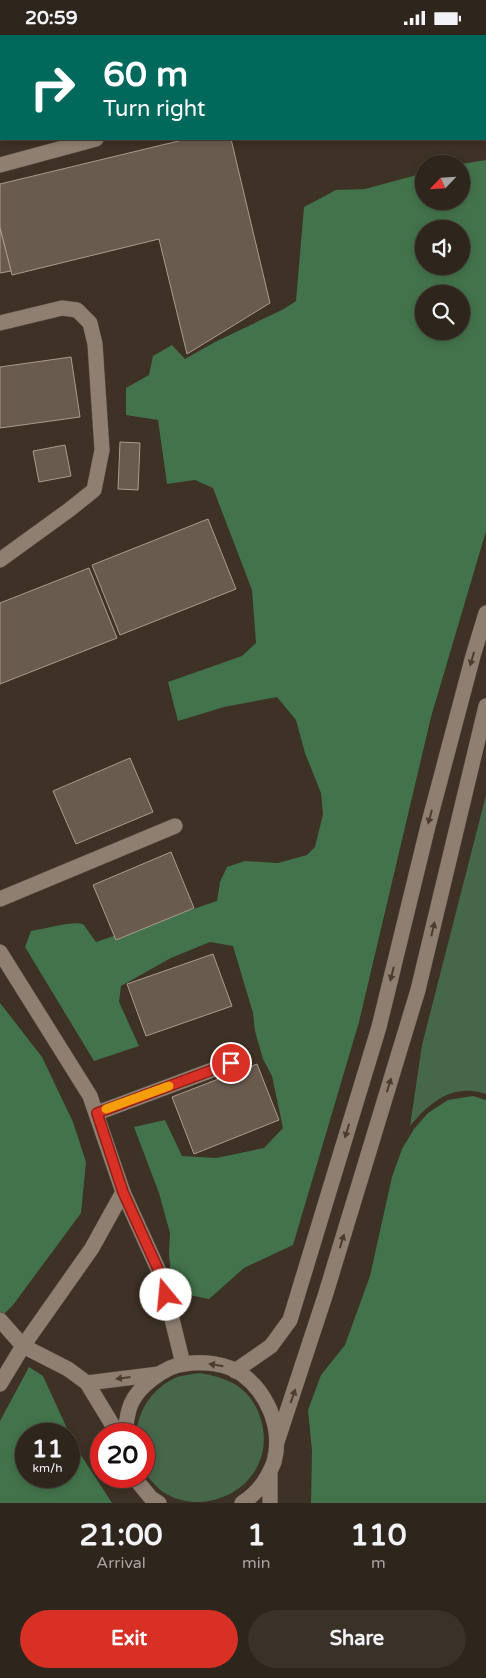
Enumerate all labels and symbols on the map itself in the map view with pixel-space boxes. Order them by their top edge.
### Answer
north arrow [415,155,470,210]
one-way arrow [467,652,475,667]
one-way arrow [426,809,434,824]
one-way arrow [429,921,437,936]
one-way arrow [388,967,396,982]
pin [210,1042,252,1084]
one-way arrow [386,1078,394,1093]
one-way arrow [343,1123,351,1138]
one-way arrow [338,1233,346,1248]
position arrow [139,1268,191,1320]
one-way arrow [207,1361,223,1369]
one-way arrow [115,1374,131,1382]
one-way arrow [290,1388,297,1403]
speed limit sign: 20 [90,1423,155,1488]

